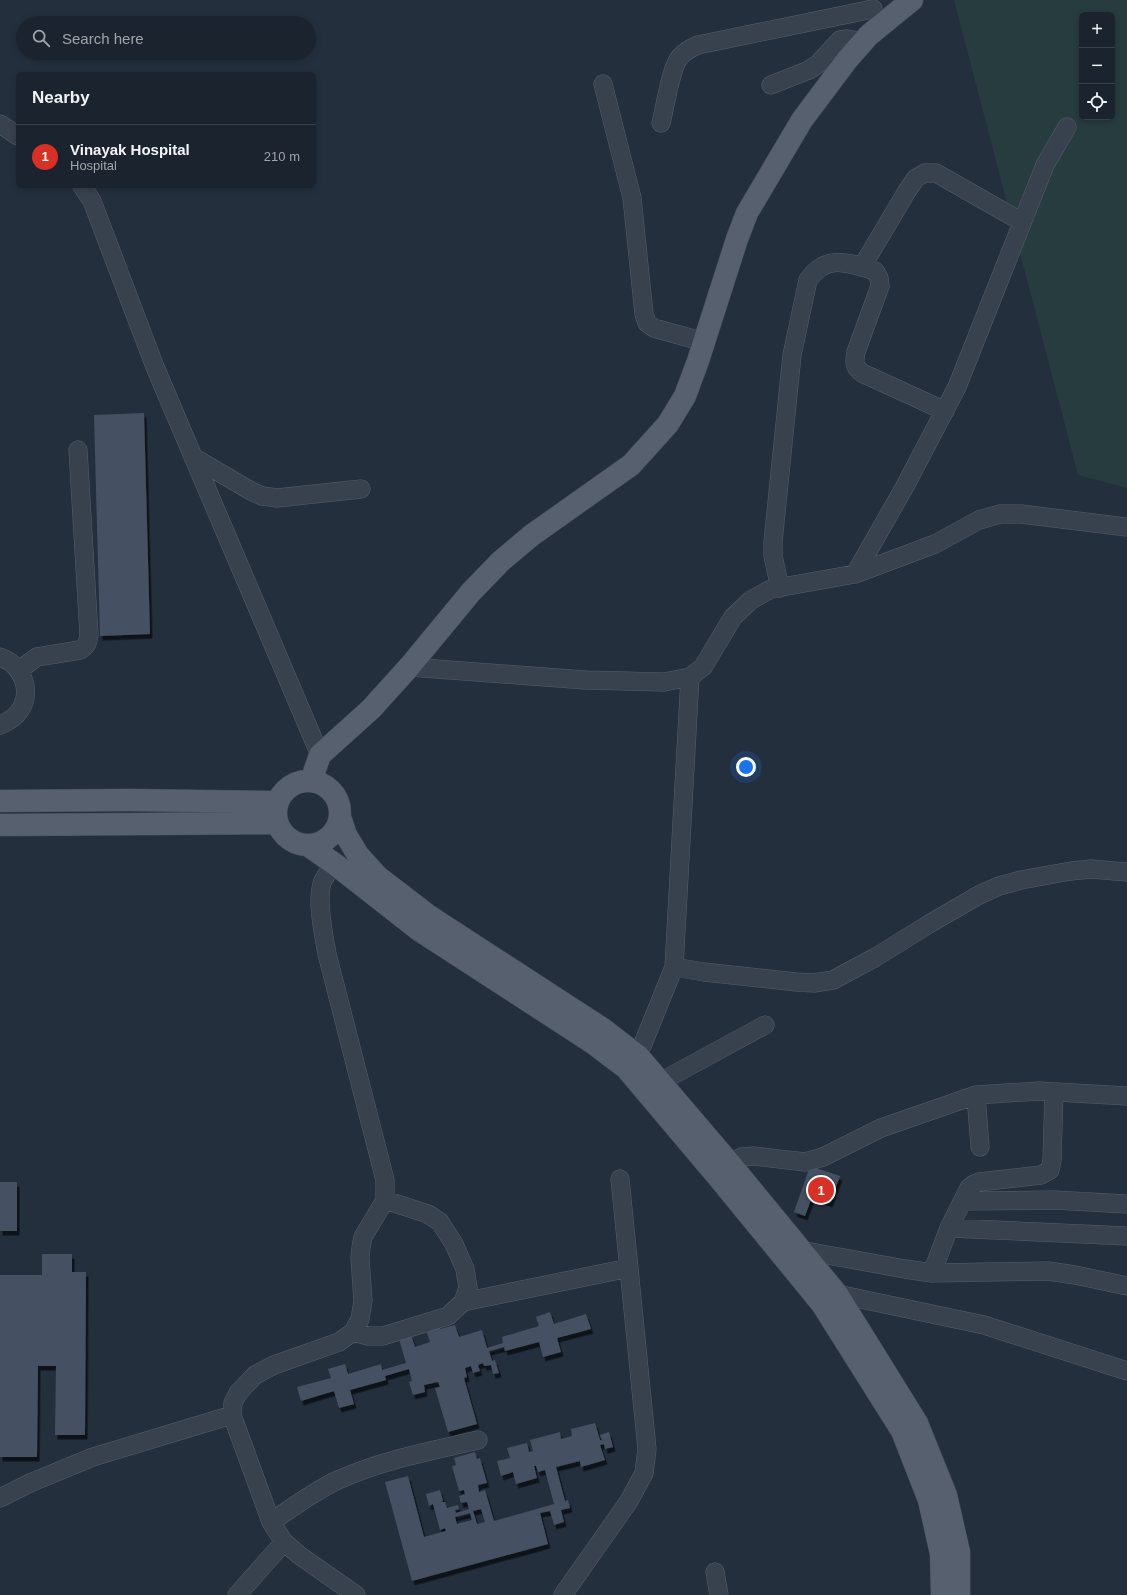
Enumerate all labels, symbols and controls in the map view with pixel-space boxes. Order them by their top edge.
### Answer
map controls [1079,12,1115,120]
button: + [1079,12,1115,48]
search box [16,16,316,60]
icon: search [30,27,52,49]
text: Search here [62,30,144,47]
button: − [1079,48,1115,84]
button: locate [1079,84,1115,120]
text: Nearby [32,88,90,107]
text: Vinayak Hospital [70,141,190,158]
text: 1 [41,149,49,164]
text: 210 m [264,149,300,164]
text: Hospital [70,158,117,173]
your location [736,757,756,777]
pin: 1 [808,1175,834,1205]

